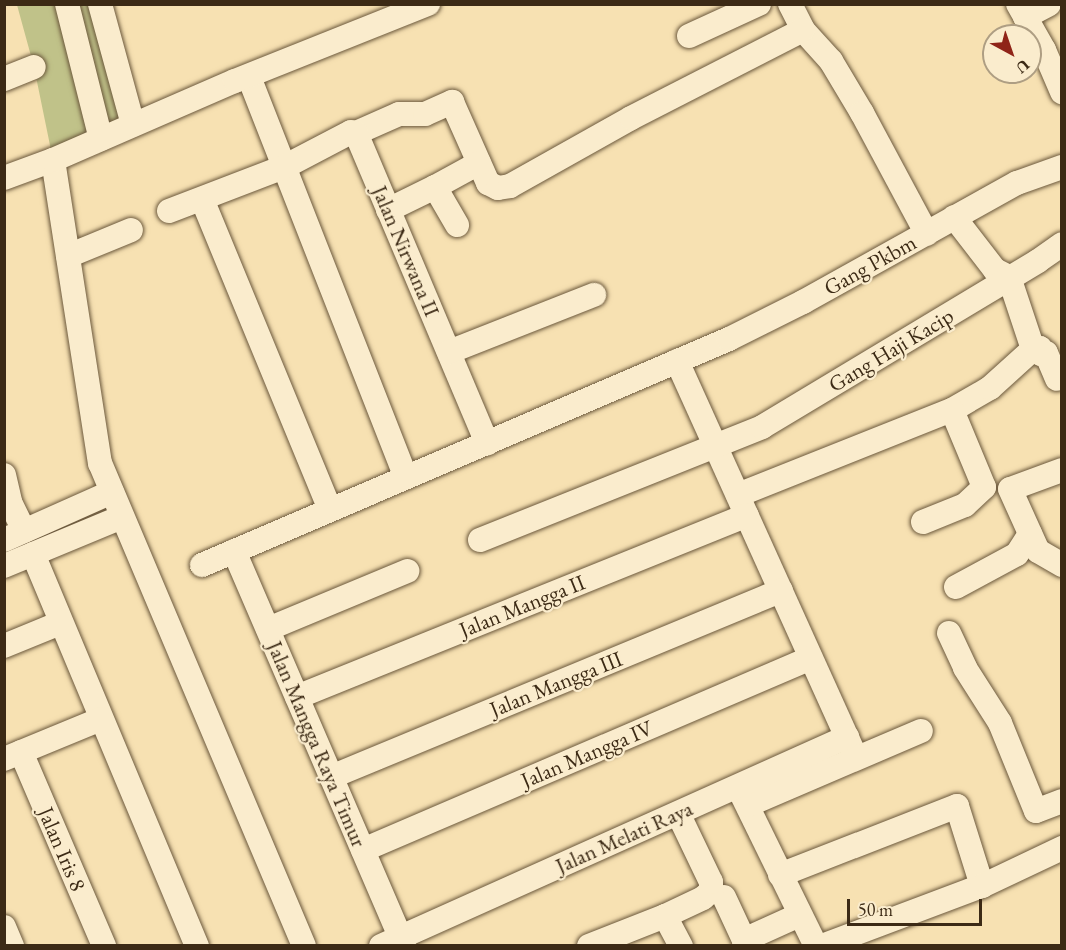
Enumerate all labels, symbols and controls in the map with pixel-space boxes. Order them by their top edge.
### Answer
north arrow [982,24,1042,84]
text: U [1011,55,1034,79]
street label: Jalan Nirwana II [367,182,445,320]
street label: Gang Pkbm [819,229,921,301]
street label: Gang Haji Kacip [824,302,958,398]
street label: Jalan Mangga II [455,569,589,643]
street label: Jalan Mangga Raya Timur [262,637,372,851]
street label: Jalan Mangga III [486,645,626,723]
street label: Jalan Mangga IV [517,714,657,794]
street label: Jalan Melati Raya [551,795,697,879]
street label: Jalan Iris 8 [33,803,91,895]
scale bar [850,887,985,925]
text: 50 m [858,898,893,921]

